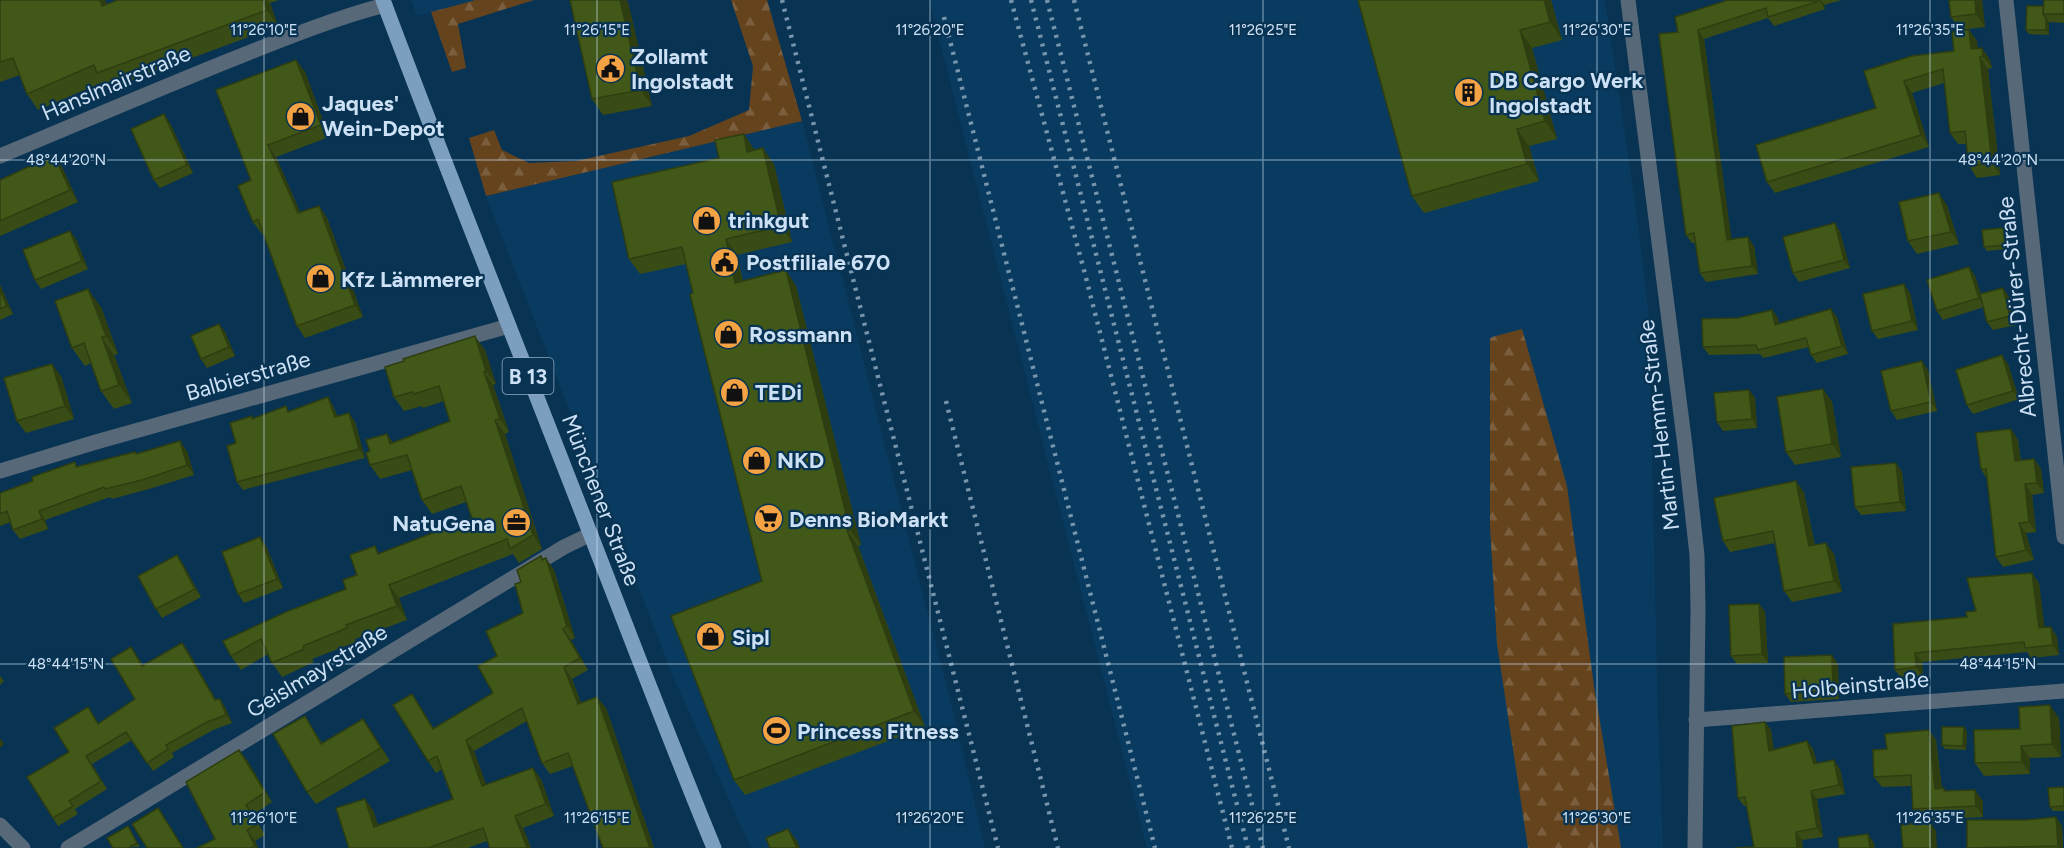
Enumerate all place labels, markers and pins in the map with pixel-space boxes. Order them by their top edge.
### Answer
place label: Zollamt Ingolstadt [631,43,734,95]
public building icon: Zollamt Ingolstadt [594,53,626,85]
place label: DB Cargo Werk Ingolstadt [1489,67,1644,119]
building icon: DB Cargo Werk Ingolstadt [1452,77,1484,109]
place label: Jaques' Wein-Depot [322,90,445,142]
shop icon: Jaques' Wein-Depot [285,100,317,132]
shop icon: trinkgut [691,204,723,236]
place label: trinkgut [728,207,809,234]
public building icon: Postfiliale 670 [709,246,741,278]
place label: Postfiliale 670 [746,249,890,276]
shop icon: Kfz Lämmerer [304,263,336,295]
place label: Kfz Lämmerer [341,266,484,293]
shop icon: Rossmann [712,318,744,350]
place label: Rossmann [749,321,852,348]
shop icon: TEDi [718,376,750,408]
place label: TEDi [755,379,802,406]
shop icon: NKD [740,444,772,476]
place label: NKD [777,447,824,474]
supermarket icon: Denns BioMarkt [752,503,784,535]
place label: Denns BioMarkt [789,506,949,533]
office icon: NatuGena [500,507,532,539]
place label: NatuGena [392,510,495,537]
shop icon: Sipl [695,621,727,653]
place label: Sipl [732,624,770,651]
sports icon: Princess Fitness [760,715,792,747]
place label: Princess Fitness [797,718,959,745]

